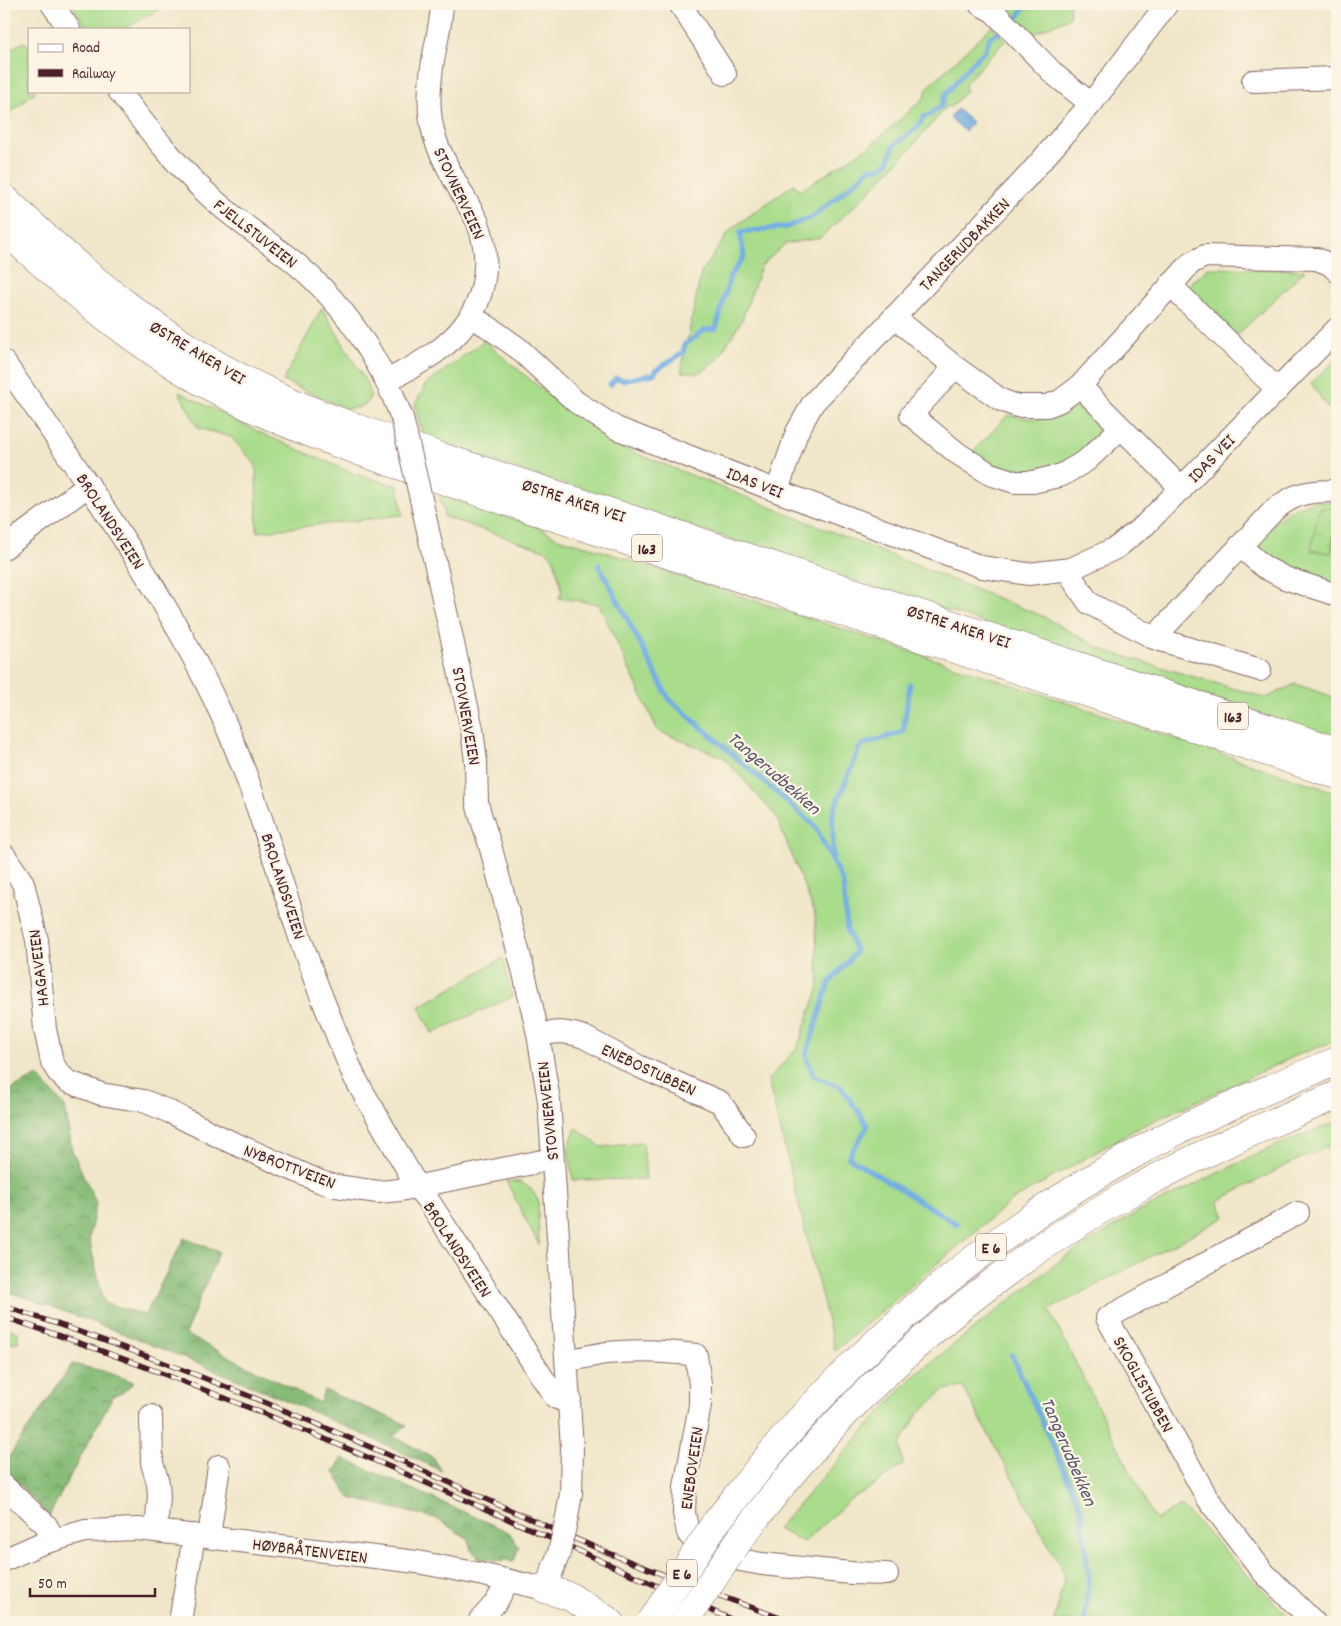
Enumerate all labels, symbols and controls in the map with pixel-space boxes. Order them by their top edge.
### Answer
legend [28,28,190,92]
text: Road [72,38,100,60]
text: Railway [72,64,116,86]
street label: STOVNERVEIEN [425,144,490,244]
street label: TANGERUDBAKKEN [914,193,1017,298]
street label: FJELLSTUVEIEN [207,194,302,276]
street label: ØSTRE AKER VEI [144,316,250,393]
street label: IDAS VEI [1183,429,1243,490]
street label: IDAS VEI [722,462,787,507]
street label: BROLANDSVEIEN [68,469,149,575]
street label: ØSTRE AKER VEI [518,474,629,531]
road number: 163 [632,534,662,562]
street label: ØSTRE AKER VEI [903,600,1014,657]
street label: STOVNERVEIEN [444,665,485,768]
road number: 163 [1218,702,1248,729]
water label: Tangerudbekken [720,727,826,823]
street label: BROLANDSVEIEN [253,830,311,943]
street label: HAGAVEIEN [23,928,58,1008]
street label: ENEBOSTUBBEN [596,1038,699,1104]
street label: STOVNERVEIEN [532,1060,567,1161]
street label: NYBROTTVEIEN [239,1139,339,1197]
street label: BROLANDSVEIEN [415,1197,496,1303]
road number: E 6 [976,1234,1006,1260]
street label: SKOGLISTUBBEN [1105,1333,1179,1438]
water label: Tangerudbekken [1032,1394,1102,1512]
street label: ENEBOVEIEN [675,1425,712,1511]
street label: HØYBRÅTENVEIEN [251,1533,369,1572]
road number: E 6 [667,1560,697,1586]
scale bar [30,1566,155,1598]
text: 50 m [38,1574,67,1596]

